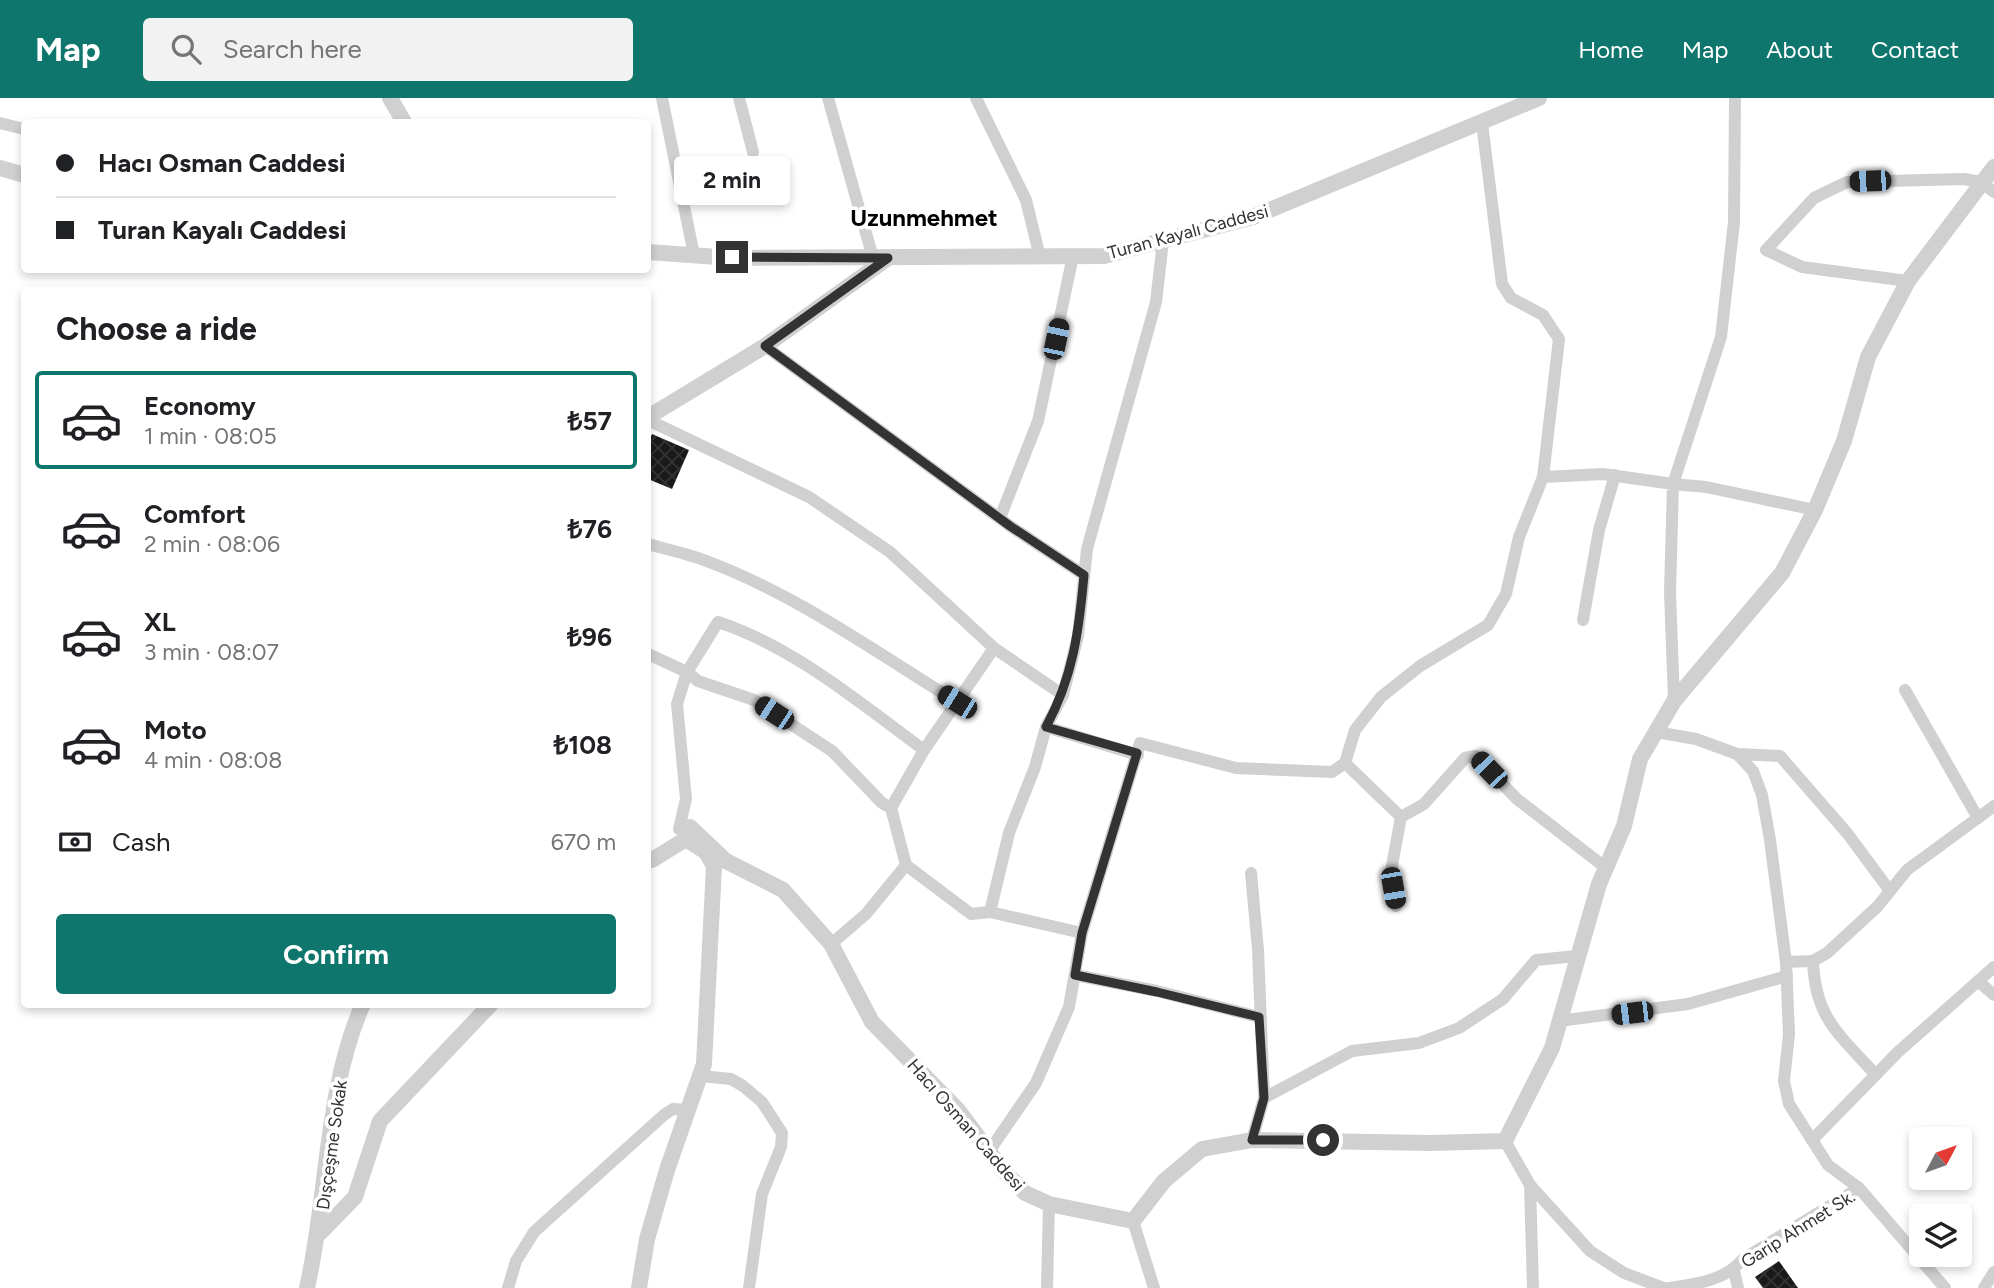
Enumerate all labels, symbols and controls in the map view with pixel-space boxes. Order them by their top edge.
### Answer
search box [143,18,633,81]
text: Map [35,30,101,69]
icon: search [167,30,205,68]
text: Search here [223,33,362,65]
text: Home [1578,35,1644,64]
text: Map [1682,35,1728,64]
text: About [1766,35,1833,64]
text: Contact [1871,35,1959,64]
text: Hacı Osman Caddesi [98,147,346,179]
callout: 2 min [674,156,790,204]
text: 2 min [703,166,761,194]
car [1849,170,1892,192]
street label: Turan Kayalı Caddesi [1105,200,1271,264]
district label: Uzunmehmet [850,203,998,232]
text: Turan Kayalı Caddesi [98,214,346,246]
route end [716,241,748,273]
text: Choose a ride [56,310,257,348]
car [1042,316,1071,362]
icon: car [60,389,123,452]
text: Economy [144,390,256,422]
text: ₺57 [568,405,612,437]
text: 1 min · 08:05 [144,422,277,450]
icon: car [60,497,123,560]
text: Comfort [144,498,246,530]
text: ₺76 [568,513,612,545]
text: 2 min · 08:06 [144,530,280,558]
icon: car [60,605,123,668]
text: XL [144,606,176,638]
text: ₺96 [567,621,612,653]
text: 3 min · 08:07 [144,638,279,666]
car [934,682,981,722]
car [751,693,798,733]
icon: car [60,713,123,776]
text: Moto [144,714,207,746]
text: ₺108 [553,729,612,761]
text: 4 min · 08:08 [144,746,282,774]
car [1467,748,1512,792]
icon: cash [56,823,94,861]
text: Cash [112,826,171,858]
text: 670 m [551,828,616,856]
car [1380,865,1407,911]
button: Confirm [56,914,616,994]
car [1610,1000,1655,1026]
street label: Hacı Osman Caddesi [903,1054,1029,1196]
street label: Dışçeşme Sokak [312,1079,352,1211]
route start [1307,1124,1339,1156]
north arrow [1909,1127,1972,1190]
map controls [1909,1127,1972,1267]
street label: Garip Ahmet Sk. [1737,1185,1859,1273]
button: layers [1909,1204,1972,1267]

